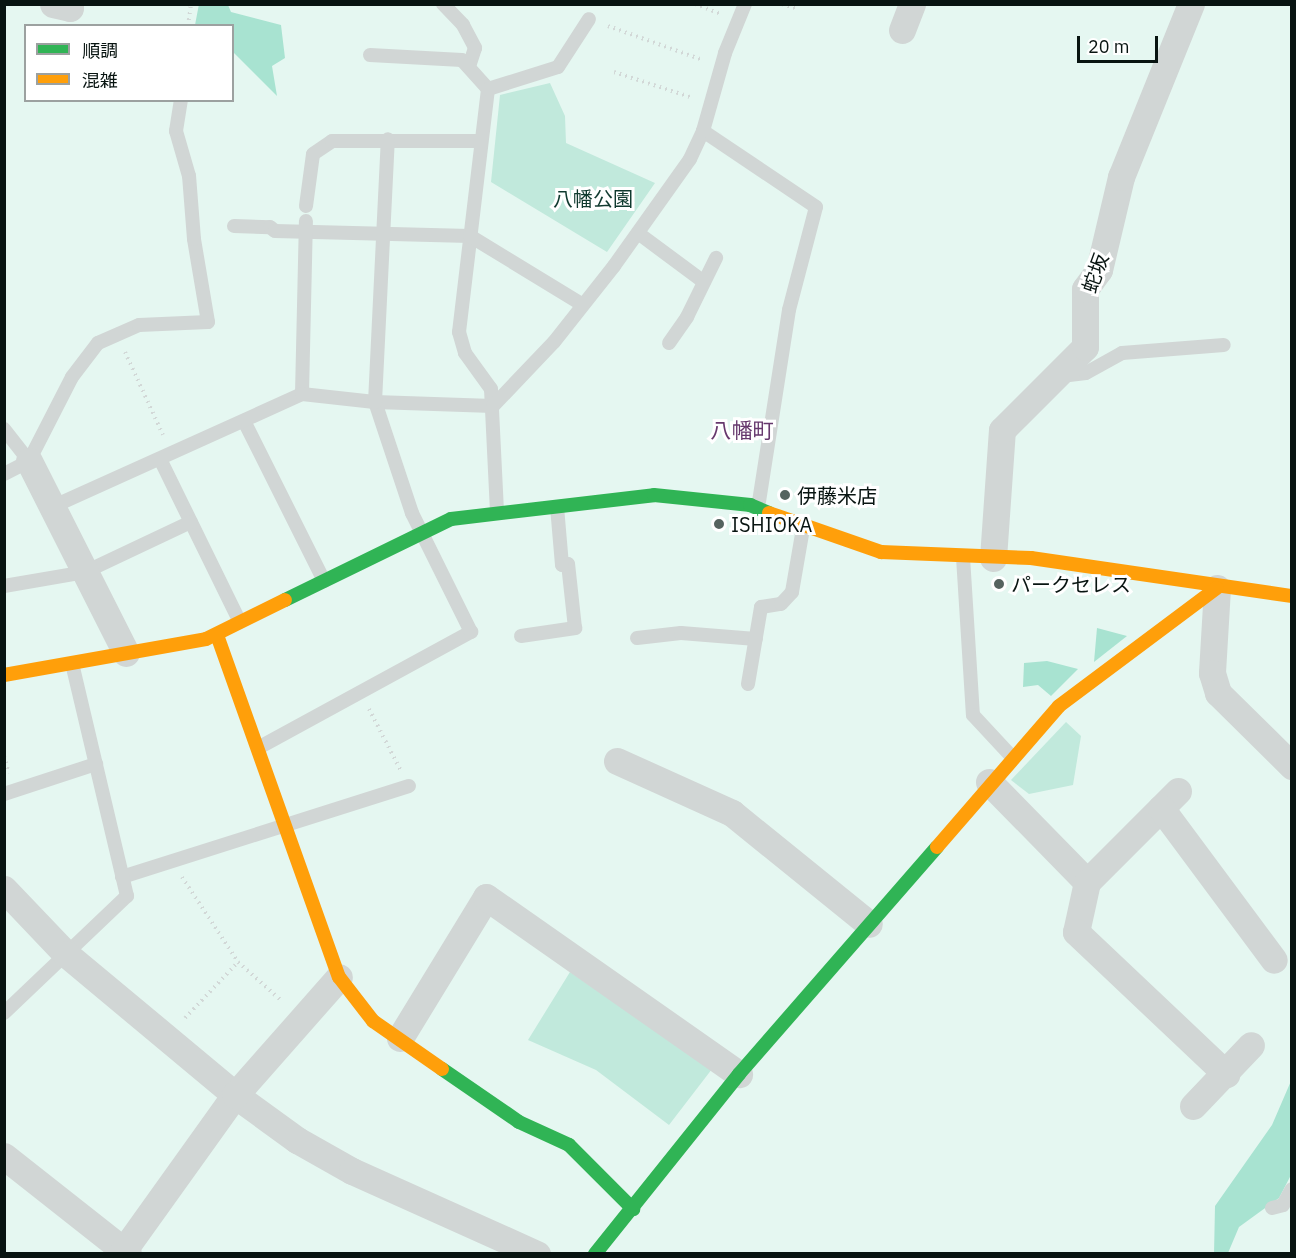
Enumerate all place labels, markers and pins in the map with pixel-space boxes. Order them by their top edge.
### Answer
place label: 伊藤米店 [797,483,877,507]
marker: 伊藤米店 [778,488,792,502]
place label: ISHIOKA [731,512,812,536]
marker: ISHIOKA [712,517,726,531]
place label: パークセレス [1011,572,1131,596]
marker: パークセレス [992,577,1006,591]

